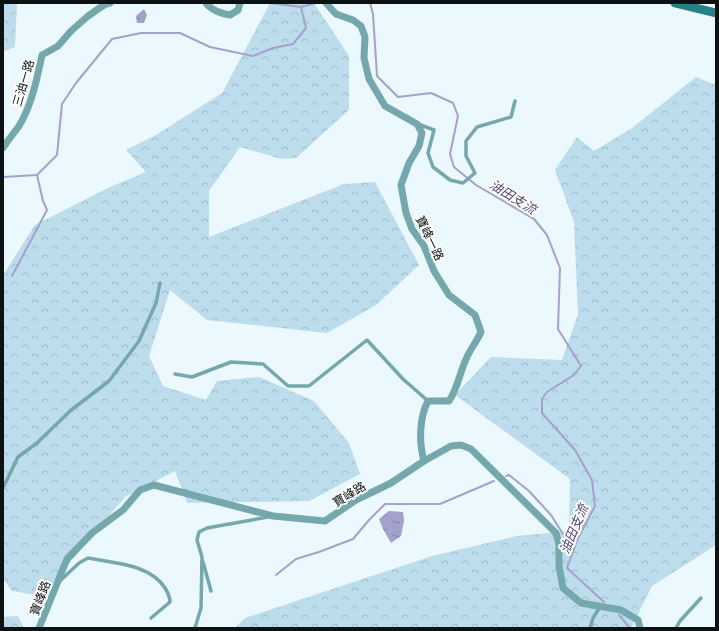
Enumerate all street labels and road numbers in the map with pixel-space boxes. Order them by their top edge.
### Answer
street label: 三油一路 [9,58,37,108]
street label: 寶峰一路 [413,213,447,263]
street label: 寶峰路 [330,478,368,510]
street label: 寶峰路 [27,579,53,617]

